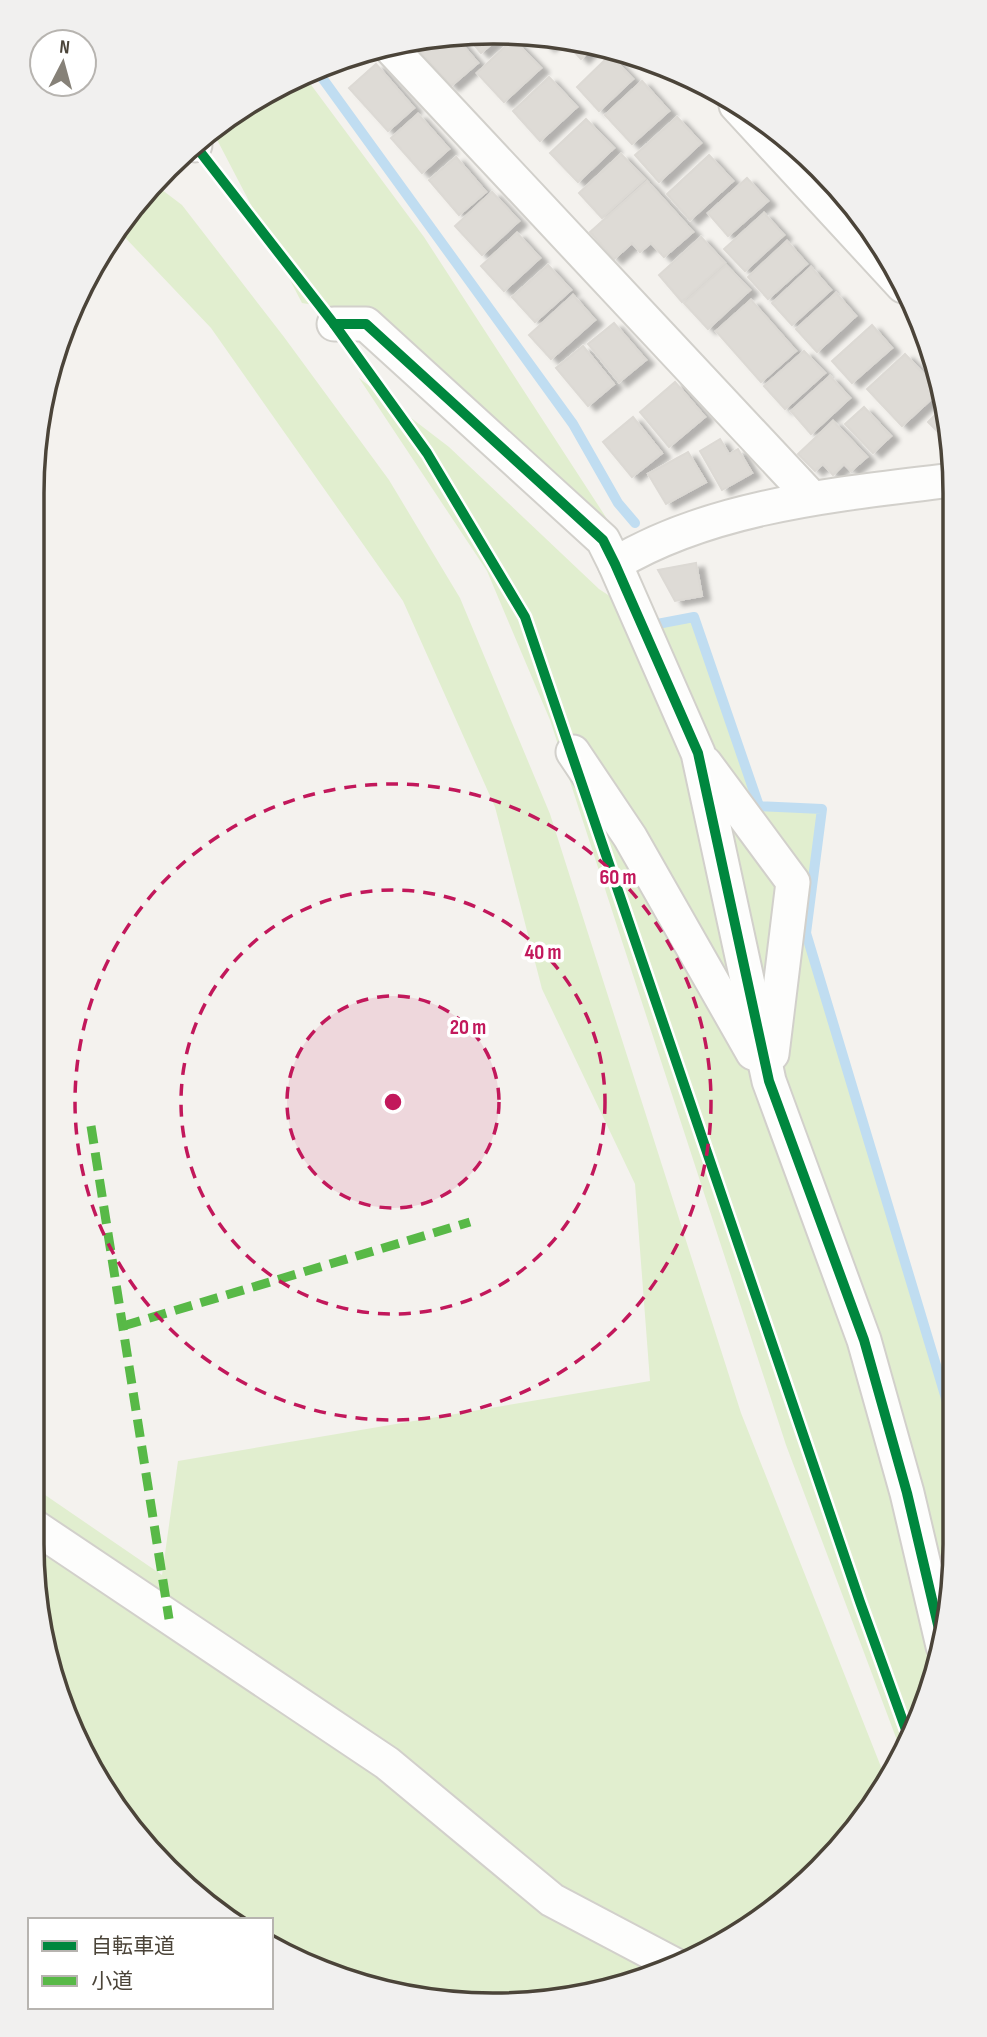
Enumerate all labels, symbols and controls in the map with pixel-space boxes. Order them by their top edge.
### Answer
north arrow [28,28,98,98]
text: N [58,36,71,60]
text: 60 m [599,865,637,890]
text: 40 m [525,940,561,965]
text: 20 m [450,1015,486,1040]
centre of rings [381,1090,405,1114]
legend [28,1918,273,2009]
text: 自転車道 [91,1934,175,1959]
text: 小道 [91,1969,133,1994]

